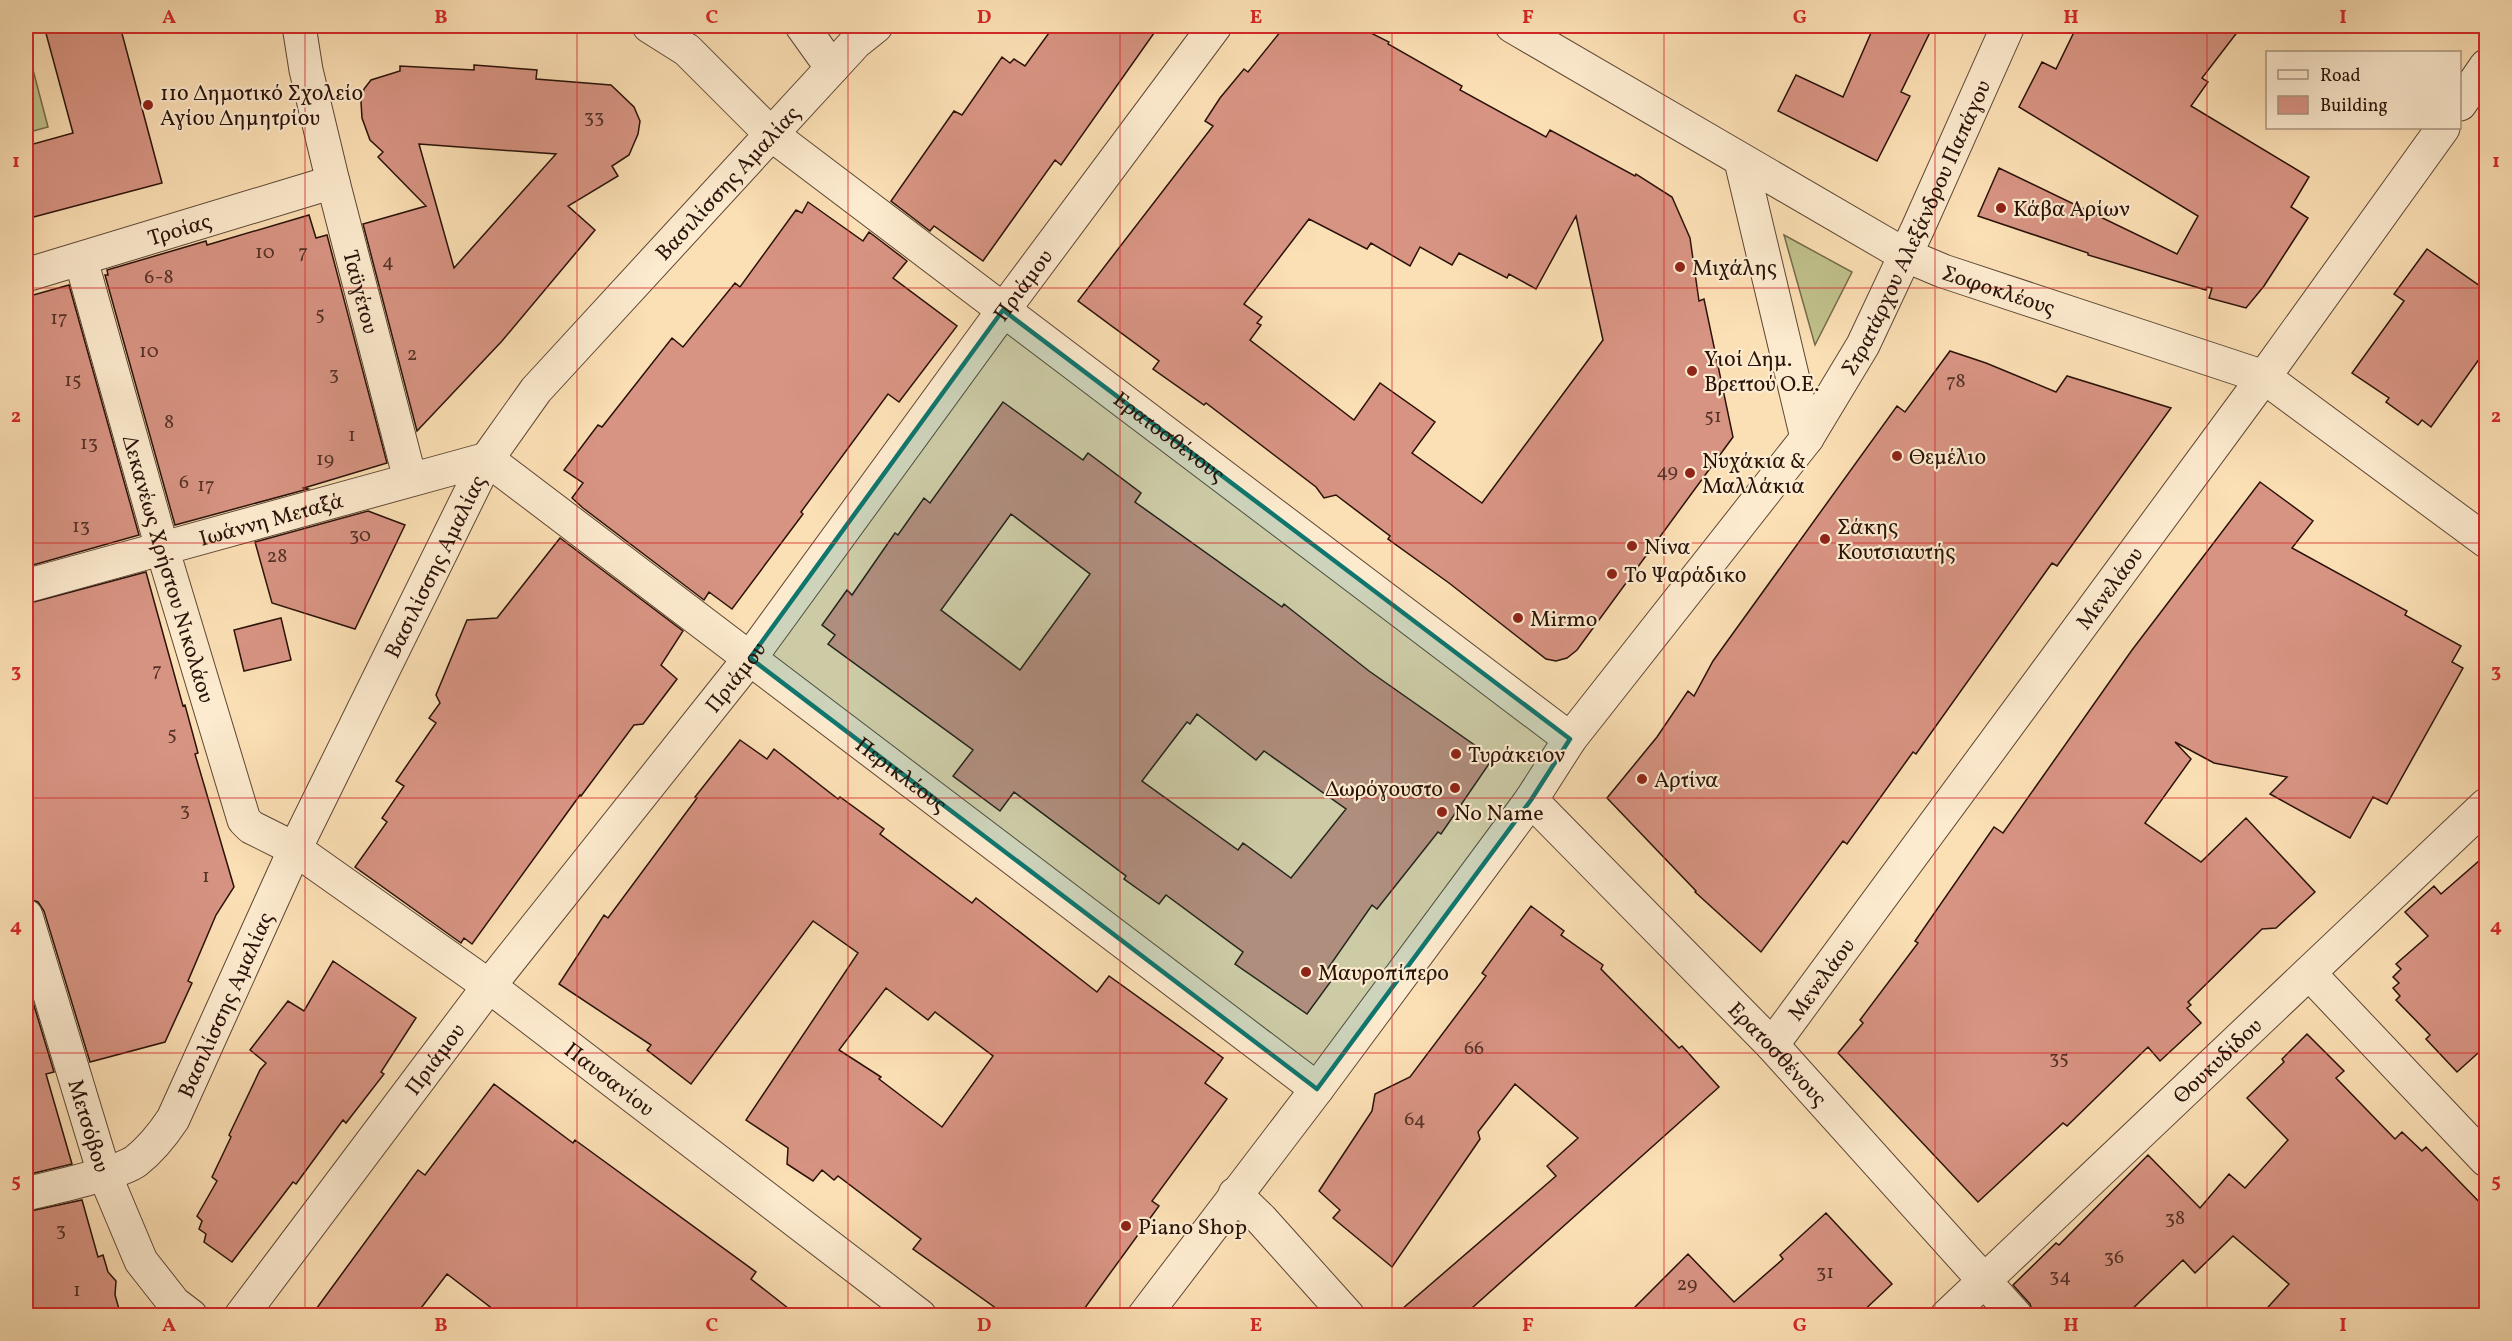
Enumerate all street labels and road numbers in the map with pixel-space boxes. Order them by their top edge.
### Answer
street label: Στρατάρχου Αλεξάνδρου Παπάγου [1835,76,2000,382]
street label: Βασιλίσσης Αμαλίας [649,100,808,269]
street label: Τροίας [144,207,215,255]
street label: Πριάμου [987,244,1061,329]
street label: Ταϋγέτου [333,247,385,337]
street label: Σοφοκλέους [1938,259,2059,325]
street label: Ερατοσθένους [1106,385,1231,491]
street label: Δεκανέως Χρήστου Νικολάου [113,432,221,707]
street label: Βασιλίσσης Αμαλίας [378,470,495,664]
street label: Ιωάννη Μεταξά [196,486,347,556]
street label: Μενελάου [2070,541,2152,637]
street label: Πριάμου [699,636,775,721]
street label: Περικλέους [848,731,953,821]
street label: Βασιλίσσης Αμαλίας [172,908,283,1103]
street label: Μενελάου [1782,933,1864,1028]
street label: Ερατοσθένους [1720,996,1833,1114]
street label: Θουκυδίδου [2167,1012,2270,1112]
street label: Πριάμου [399,1018,474,1103]
street label: Παυσανίου [557,1036,660,1125]
street label: Μετσόβου [58,1076,116,1177]

